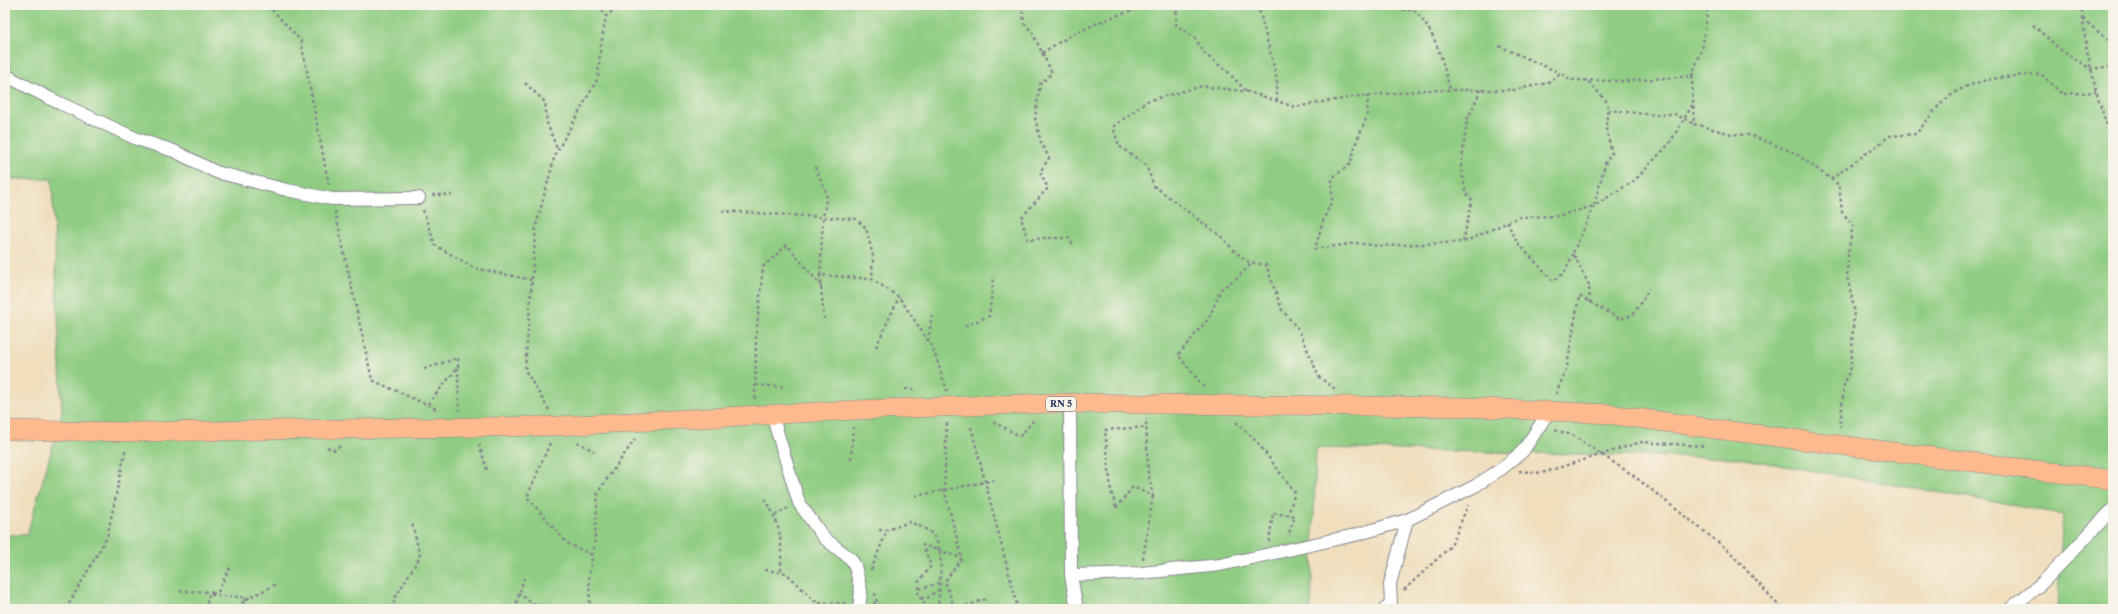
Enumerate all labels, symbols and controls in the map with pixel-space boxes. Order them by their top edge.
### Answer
road number: RN 5 [1046,397,1076,411]

